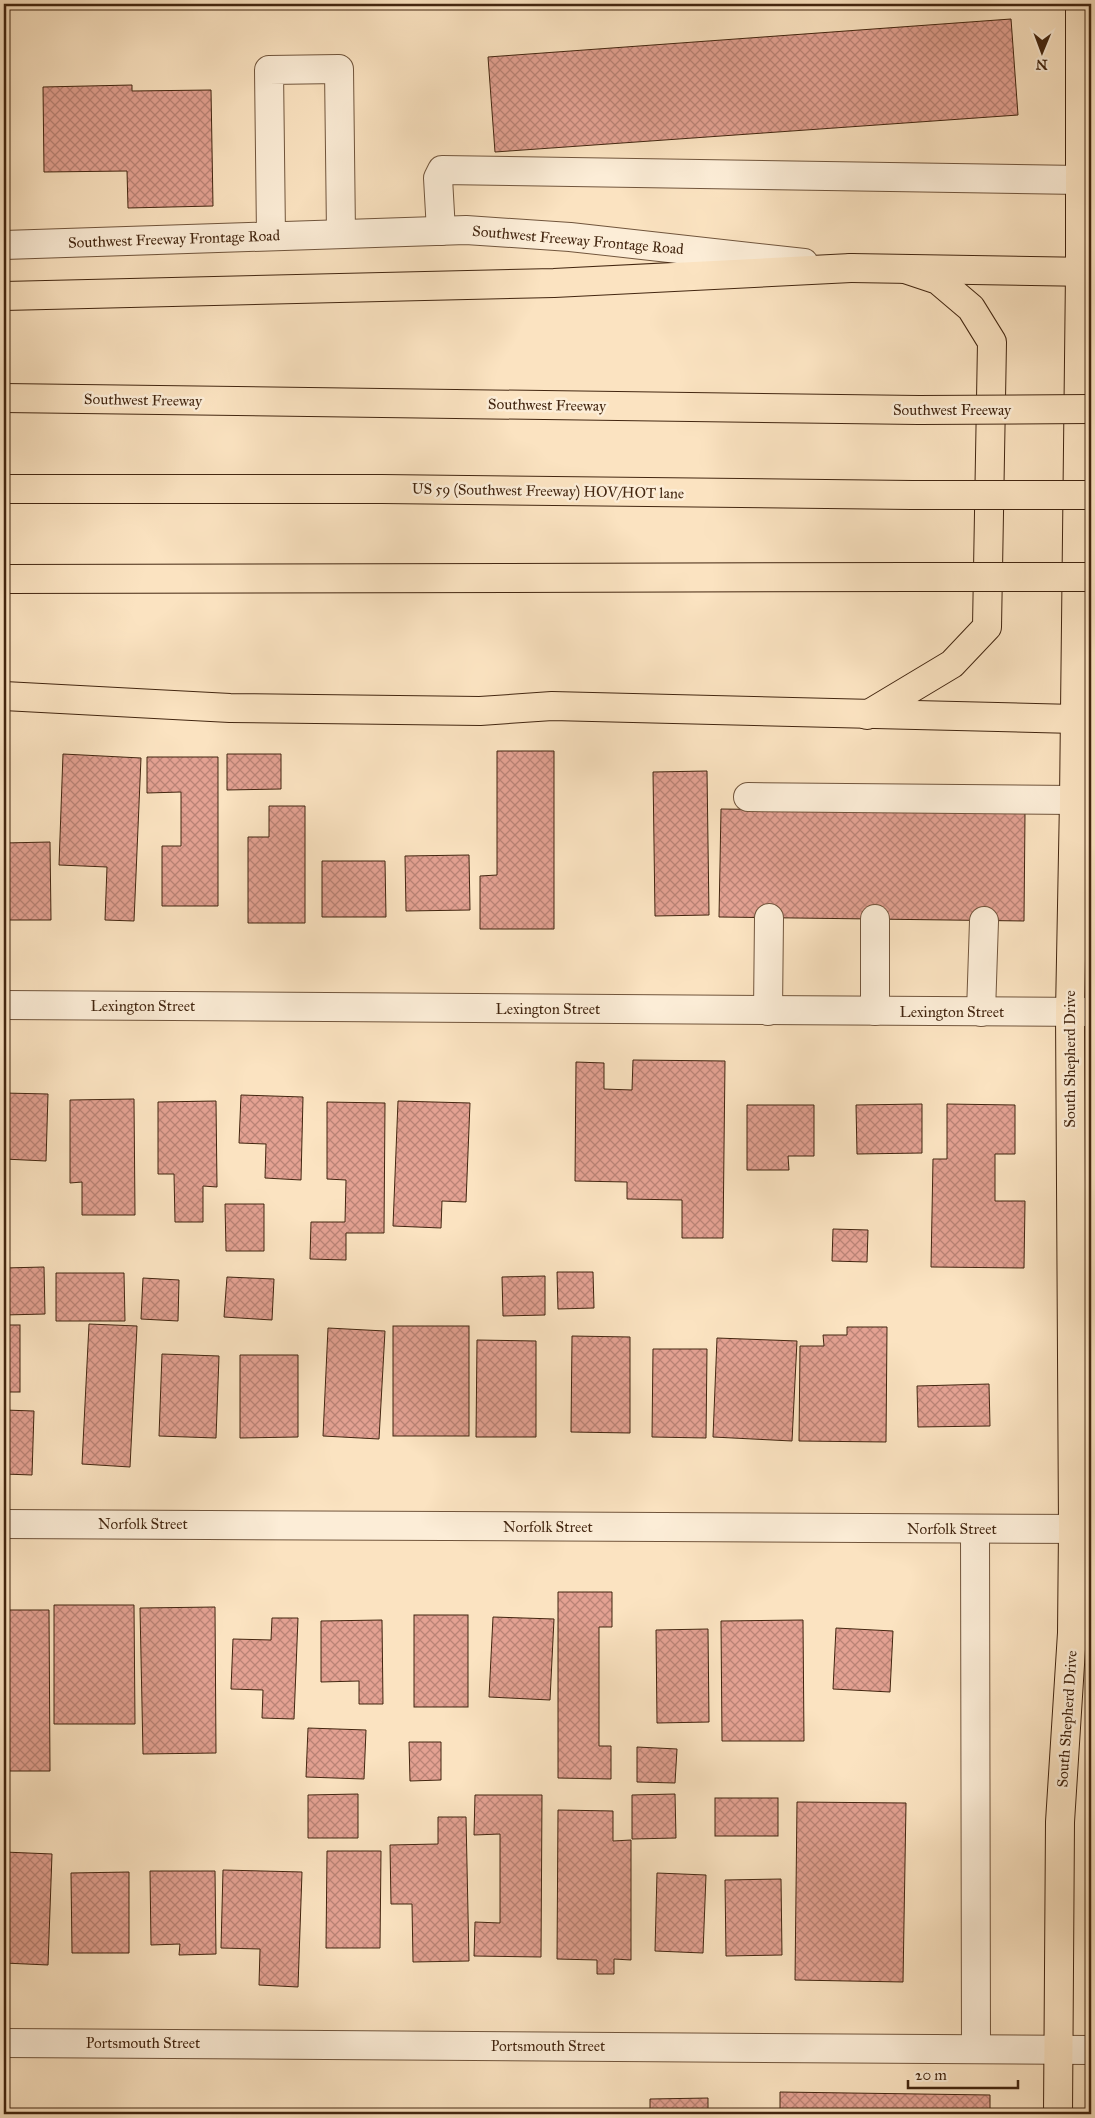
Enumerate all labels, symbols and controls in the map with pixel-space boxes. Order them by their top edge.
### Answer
north arrow [1018,28,1068,78]
text: N [1036,56,1048,73]
street label: Southwest Freeway Frontage Road [472,222,685,258]
street label: Southwest Freeway Frontage Road [68,226,281,252]
street label: Southwest Freeway [84,390,203,410]
street label: Southwest Freeway [488,395,607,415]
street label: Southwest Freeway [893,401,1012,419]
street label: US 59 (Southwest Freeway) HOV/HOT lane [412,480,684,503]
street label: South Shepherd Drive [1061,990,1079,1128]
street label: Lexington Street [91,997,196,1015]
street label: Lexington Street [496,1000,601,1018]
street label: Lexington Street [900,1003,1005,1021]
street label: Norfolk Street [98,1515,189,1533]
street label: Norfolk Street [503,1518,594,1536]
street label: Norfolk Street [907,1520,998,1538]
street label: South Shepherd Drive [1053,1650,1081,1788]
street label: Portsmouth Street [86,2034,201,2052]
street label: Portsmouth Street [491,2037,606,2055]
scale bar [908,2058,1018,2090]
text: 20 m [915,2066,947,2084]

